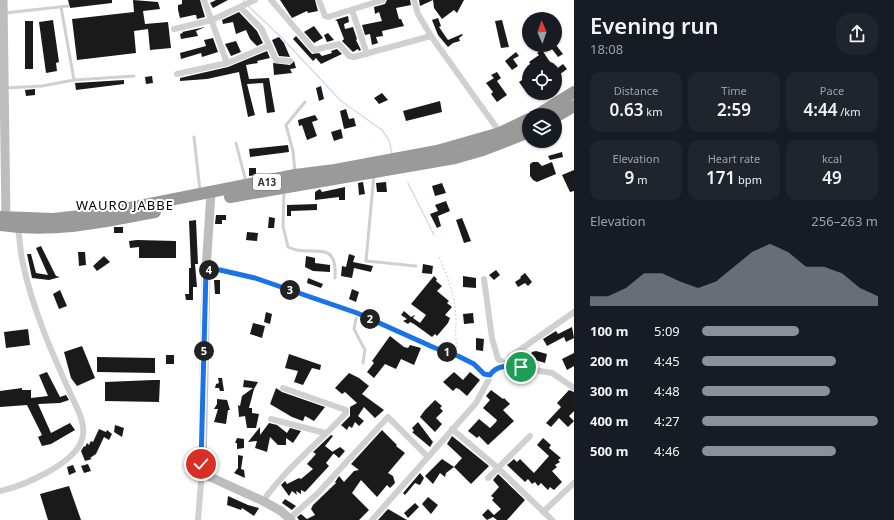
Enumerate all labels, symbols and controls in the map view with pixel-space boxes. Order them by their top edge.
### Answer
text: Evening run [590,10,719,40]
north arrow [522,12,562,52]
map controls [522,12,562,148]
button: share [836,13,878,55]
text: 18:08 [590,40,623,58]
button: locate [522,60,562,100]
text: Distance [614,83,658,98]
text: Time [721,83,747,98]
text: Pace [820,83,844,98]
text: 0.63 [610,98,643,121]
text: 2:59 [717,98,751,121]
text: 4:44 [804,98,837,121]
text: km [643,104,662,119]
text: /km [837,104,861,119]
button: layers [522,108,562,148]
text: Elevation [613,151,659,166]
text: Heart rate [708,151,760,166]
text: kcal [822,151,842,166]
text: 9 [625,166,634,189]
text: 171 [706,166,735,189]
text: 49 [822,166,842,189]
text: m [634,172,647,187]
text: bpm [735,172,762,187]
road number: A13 [253,174,281,190]
district label: WAURO JABBE [76,196,174,214]
text: Elevation [590,212,646,230]
text: 256–263 m [811,212,878,230]
pin: 4 [199,260,219,280]
text: 4 [206,262,212,277]
pin: 3 [280,280,300,300]
text: 3 [287,282,293,297]
pin: 2 [360,309,380,329]
text: 2 [367,311,373,326]
text: 100 m [590,322,628,340]
text: 5:09 [654,322,680,340]
pin: 5 [194,341,214,361]
pin: 1 [437,342,457,362]
text: 5 [201,343,207,358]
text: 1 [444,344,450,359]
pin [504,350,538,384]
text: 200 m [590,352,628,370]
text: 4:45 [654,352,680,370]
icon: arrive [510,356,532,378]
text: 300 m [590,382,628,400]
text: 4:48 [654,382,680,400]
text: 400 m [590,412,628,430]
text: 4:27 [654,412,680,430]
text: 500 m [590,442,628,460]
text: 4:46 [654,442,680,460]
pin [184,447,218,481]
icon: check [190,453,212,475]

